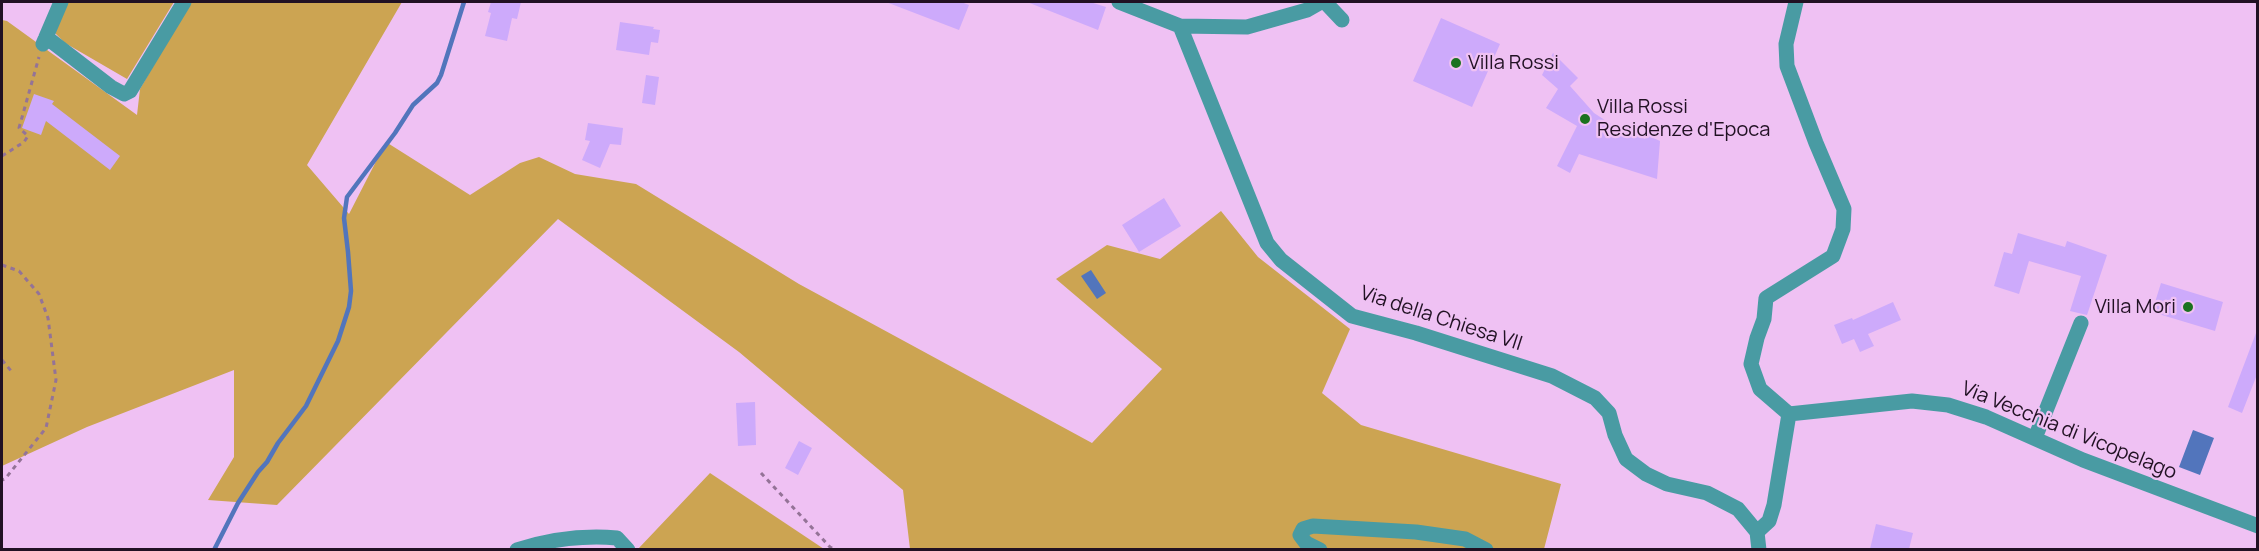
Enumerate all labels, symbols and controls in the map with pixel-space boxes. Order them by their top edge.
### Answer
place label: Villa Rossi [1468,51,1559,75]
marker: Villa Rossi [1449,56,1463,70]
place label: Villa Rossi Residenze d'Epoca [1597,95,1770,142]
marker: Villa Rossi Residenze d'Epoca [1578,112,1592,126]
street label: Via della Chiesa VII [1357,281,1525,357]
place label: Villa Mori [2095,295,2176,319]
marker: Villa Mori [2181,300,2195,314]
street label: Via Vecchia di Vicopelago [1958,377,2180,485]

